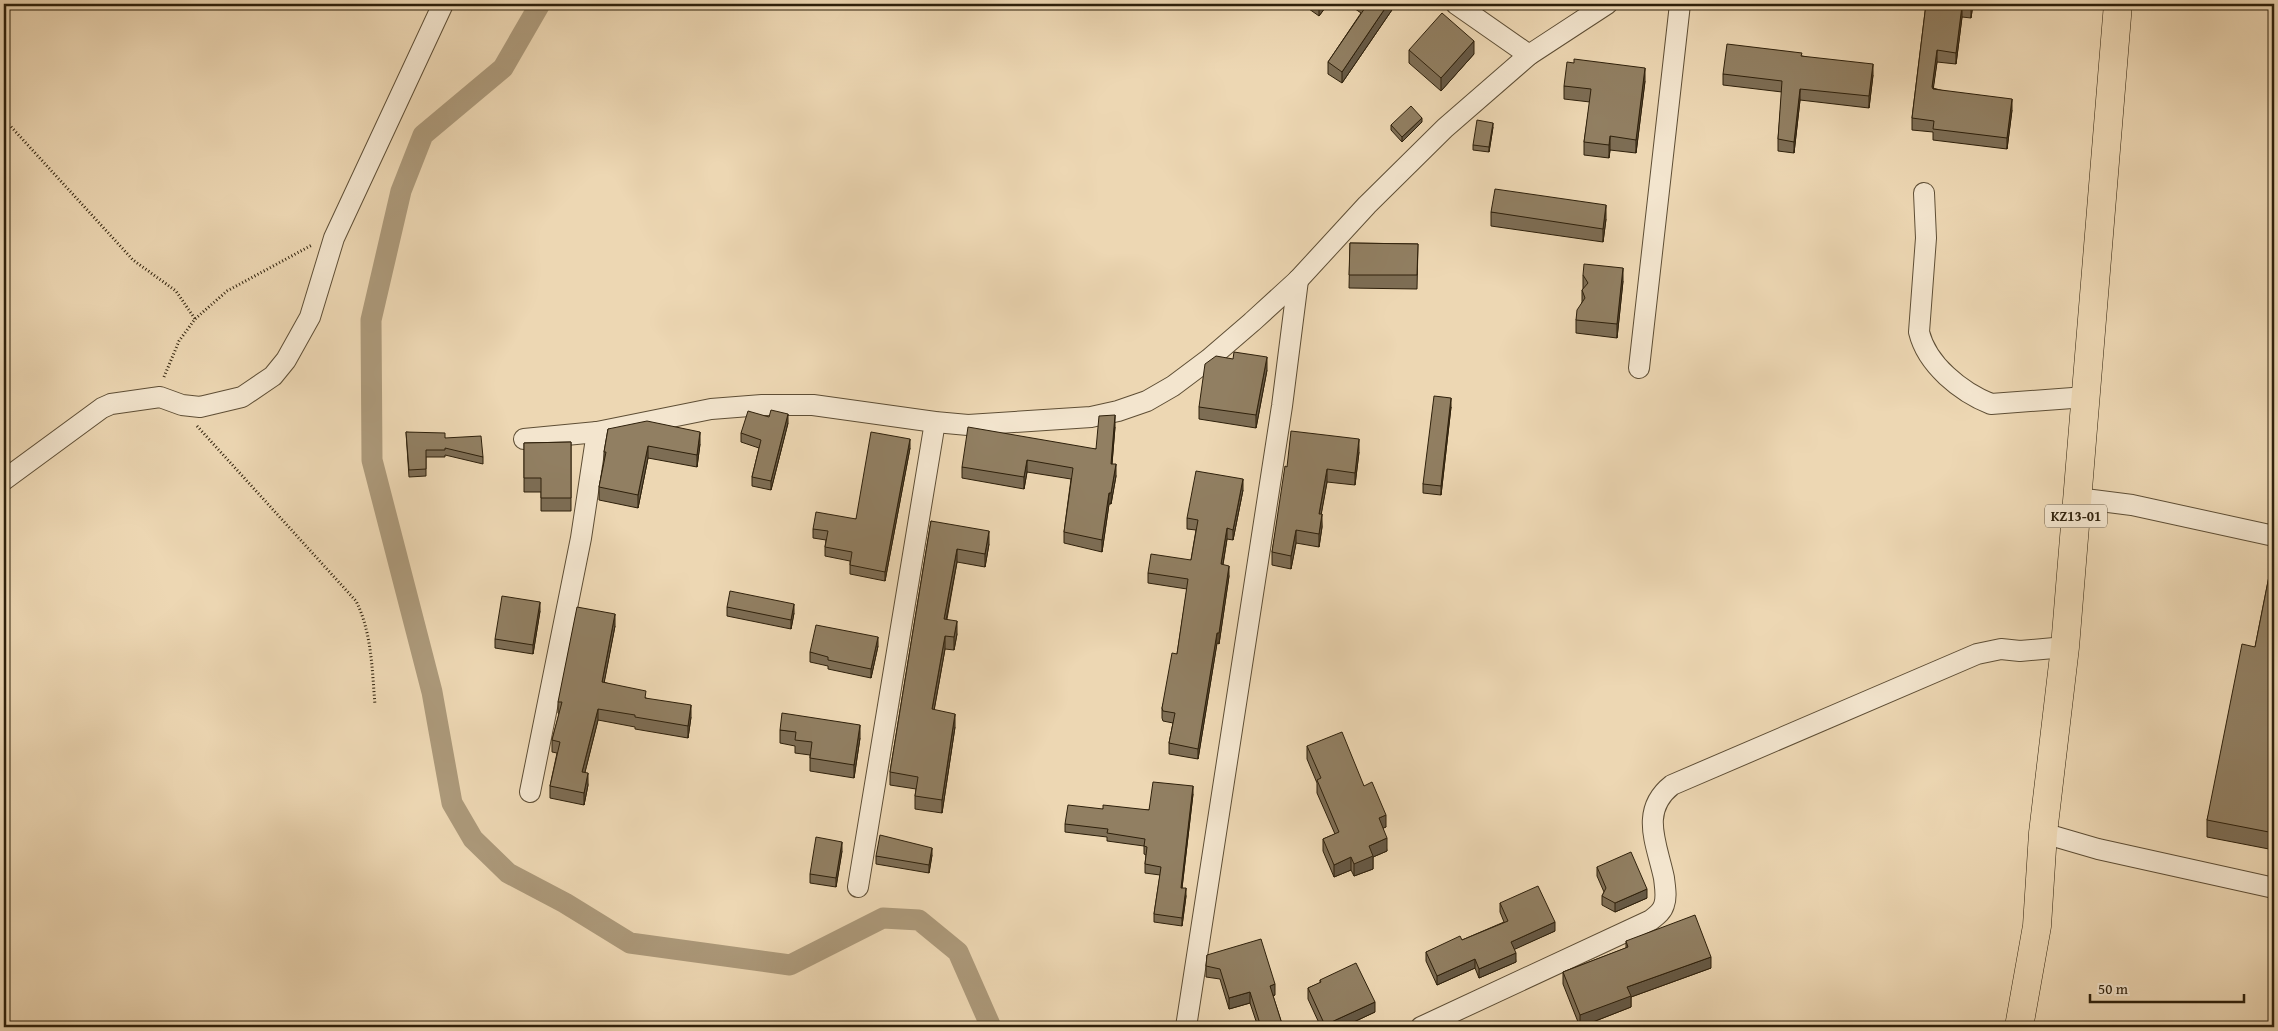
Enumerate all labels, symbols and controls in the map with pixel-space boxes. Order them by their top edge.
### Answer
road number: KZ13-01 [2045,504,2107,528]
scale bar [2090,971,2244,1003]
text: 50 m [2098,978,2129,999]

